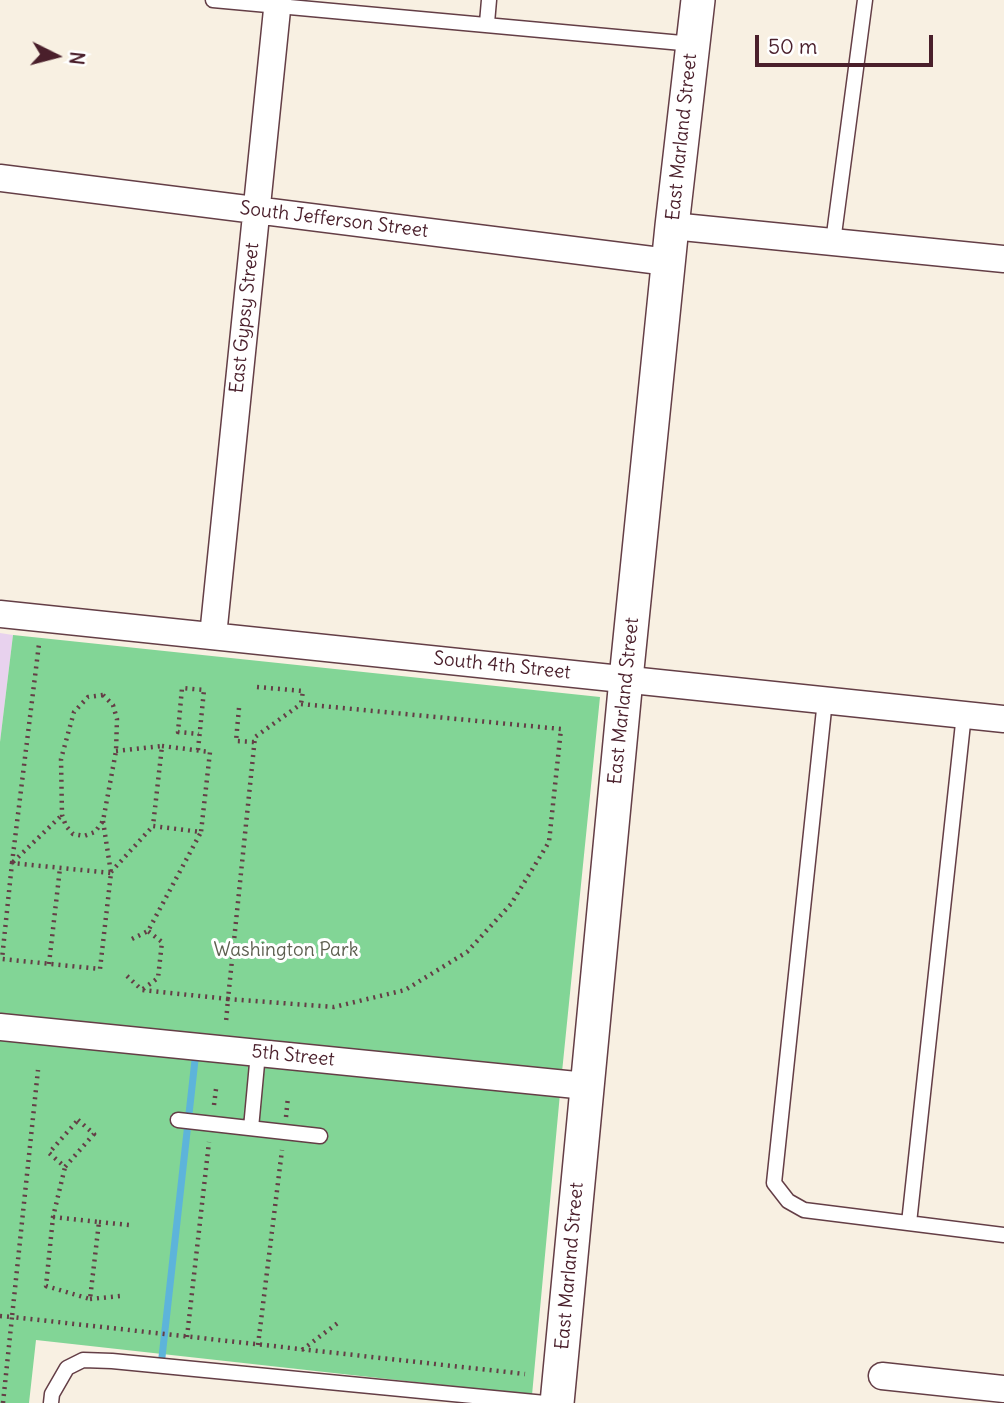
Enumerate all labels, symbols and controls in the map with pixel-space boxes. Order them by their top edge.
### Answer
north arrow [21,21,91,91]
scale bar [759,21,937,65]
text: 50 m [768,33,817,60]
text: N [64,50,90,66]
street label: East Marland Street [662,52,702,222]
street label: South Jefferson Street [239,197,429,243]
street label: East Gypsy Street [226,242,264,394]
street label: East Marland Street [604,616,644,786]
street label: South 4th Street [432,647,572,685]
park label: Washington Park [214,940,358,962]
street label: 5th Street [250,1040,336,1072]
street label: East Marland Street [551,1181,589,1351]

